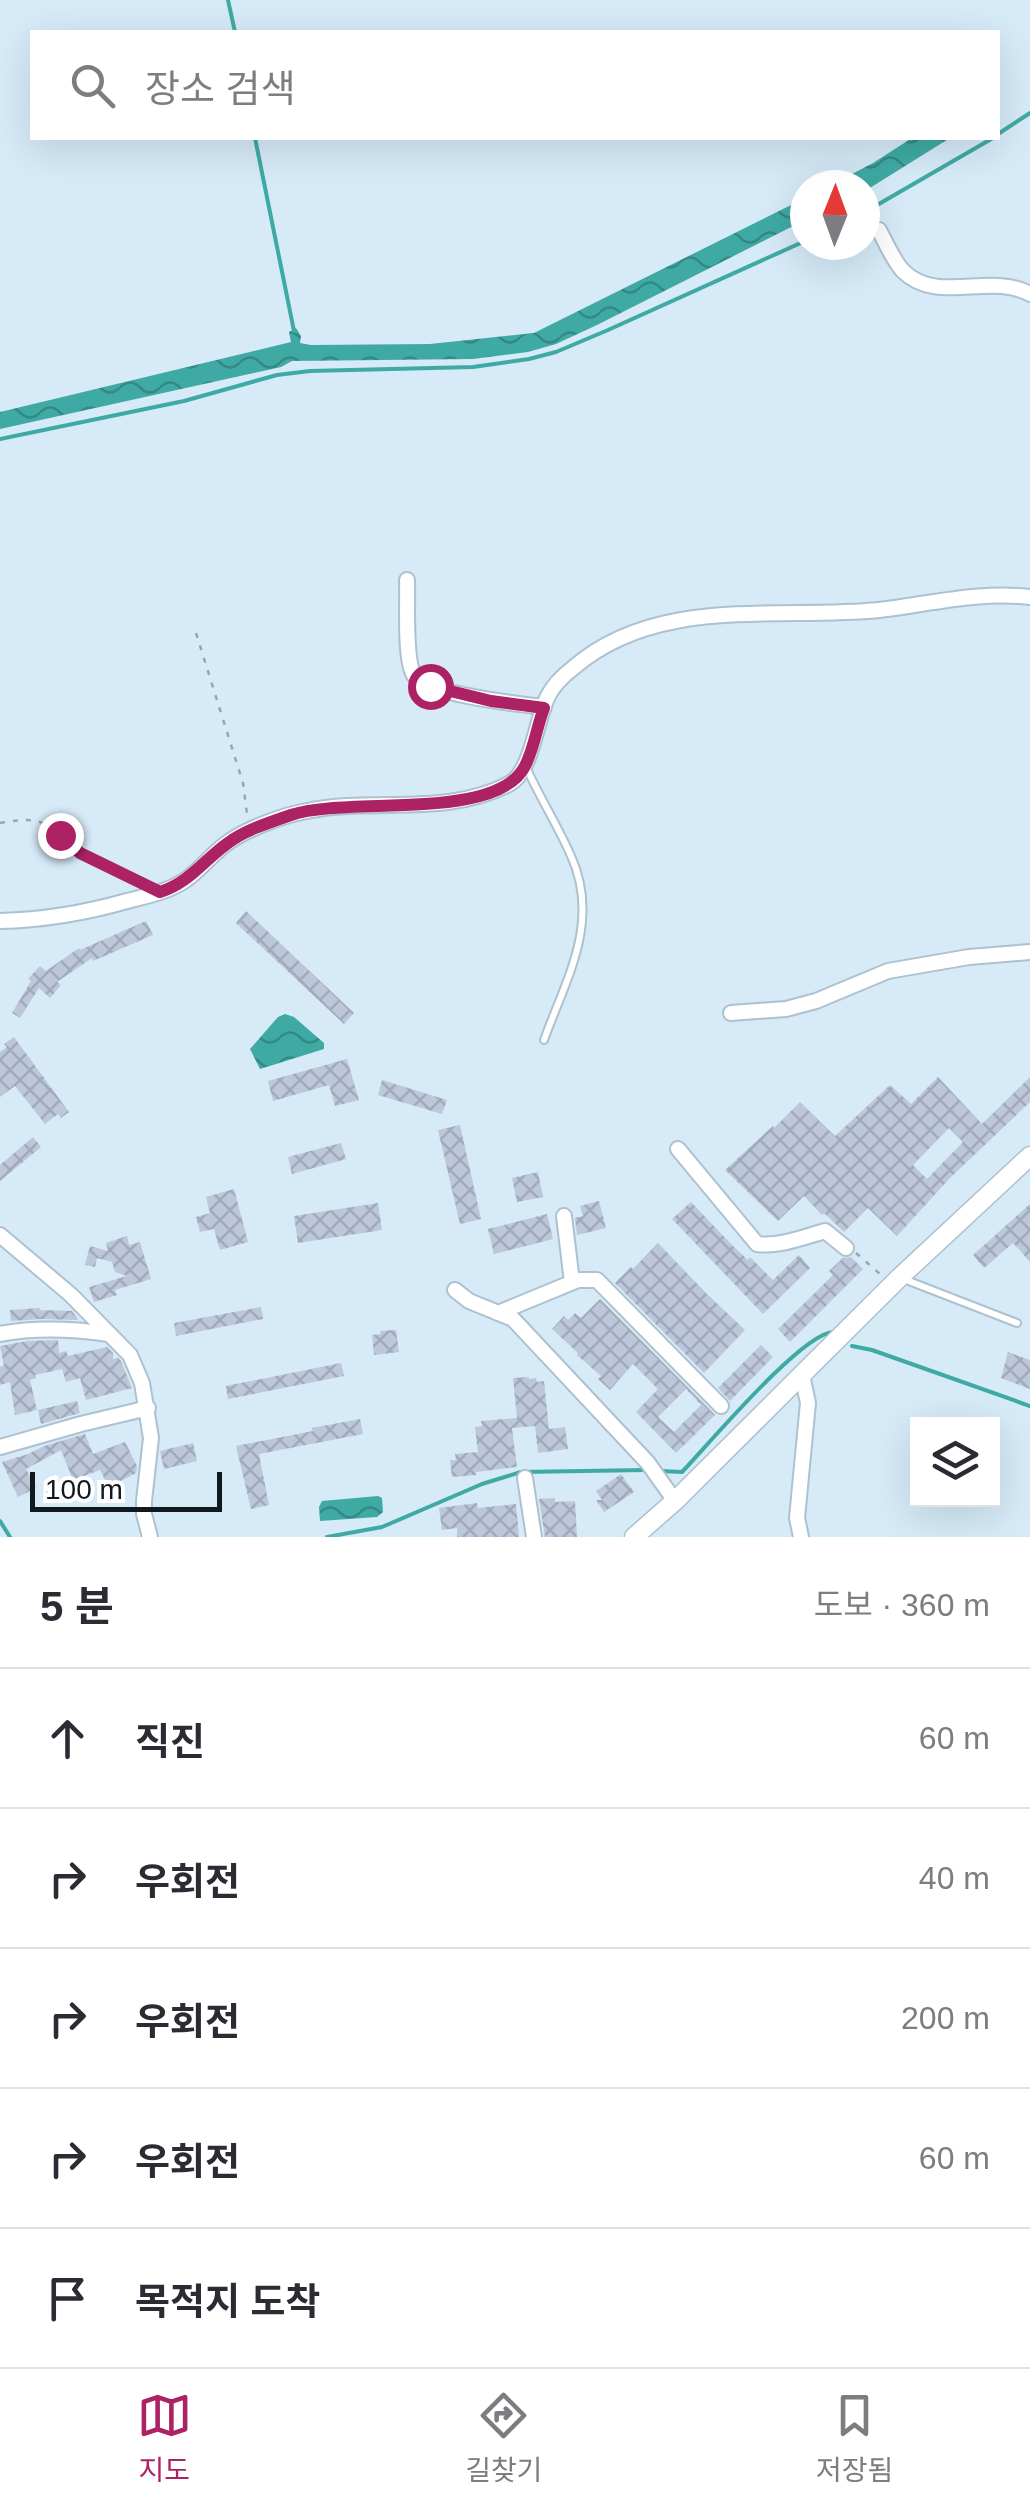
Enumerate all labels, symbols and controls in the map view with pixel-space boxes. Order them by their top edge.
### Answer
search box [30,30,1000,140]
icon: search [65,58,120,113]
text: 장소 검색 [145,68,295,110]
north arrow [790,170,880,260]
route start [408,664,454,710]
route end [38,813,84,859]
map controls [910,1417,1000,1507]
button: layers [910,1417,1000,1507]
scale bar [30,1467,222,1512]
text: 100 m [45,1474,123,1505]
text: 5 분 [40,1583,114,1630]
text: 도보 · 360 m [814,1587,990,1623]
icon: ahead [40,1711,95,1766]
text: 60 m [919,1720,990,1756]
text: 직진 [135,1721,205,1763]
icon: right [40,1851,95,1906]
text: 40 m [919,1860,990,1896]
text: 우회전 [135,1861,240,1903]
icon: right [40,1991,95,2046]
text: 200 m [901,2000,990,2036]
text: 우회전 [135,2001,240,2043]
icon: right [40,2131,95,2186]
text: 60 m [919,2140,990,2176]
text: 우회전 [135,2141,240,2183]
icon: arrive [40,2271,95,2326]
text: 목적지 도착 [135,2281,320,2323]
tab: 지도 [137,2388,192,2488]
tab: 길찾기 [465,2388,542,2488]
tab: 저장됨 [816,2388,893,2488]

